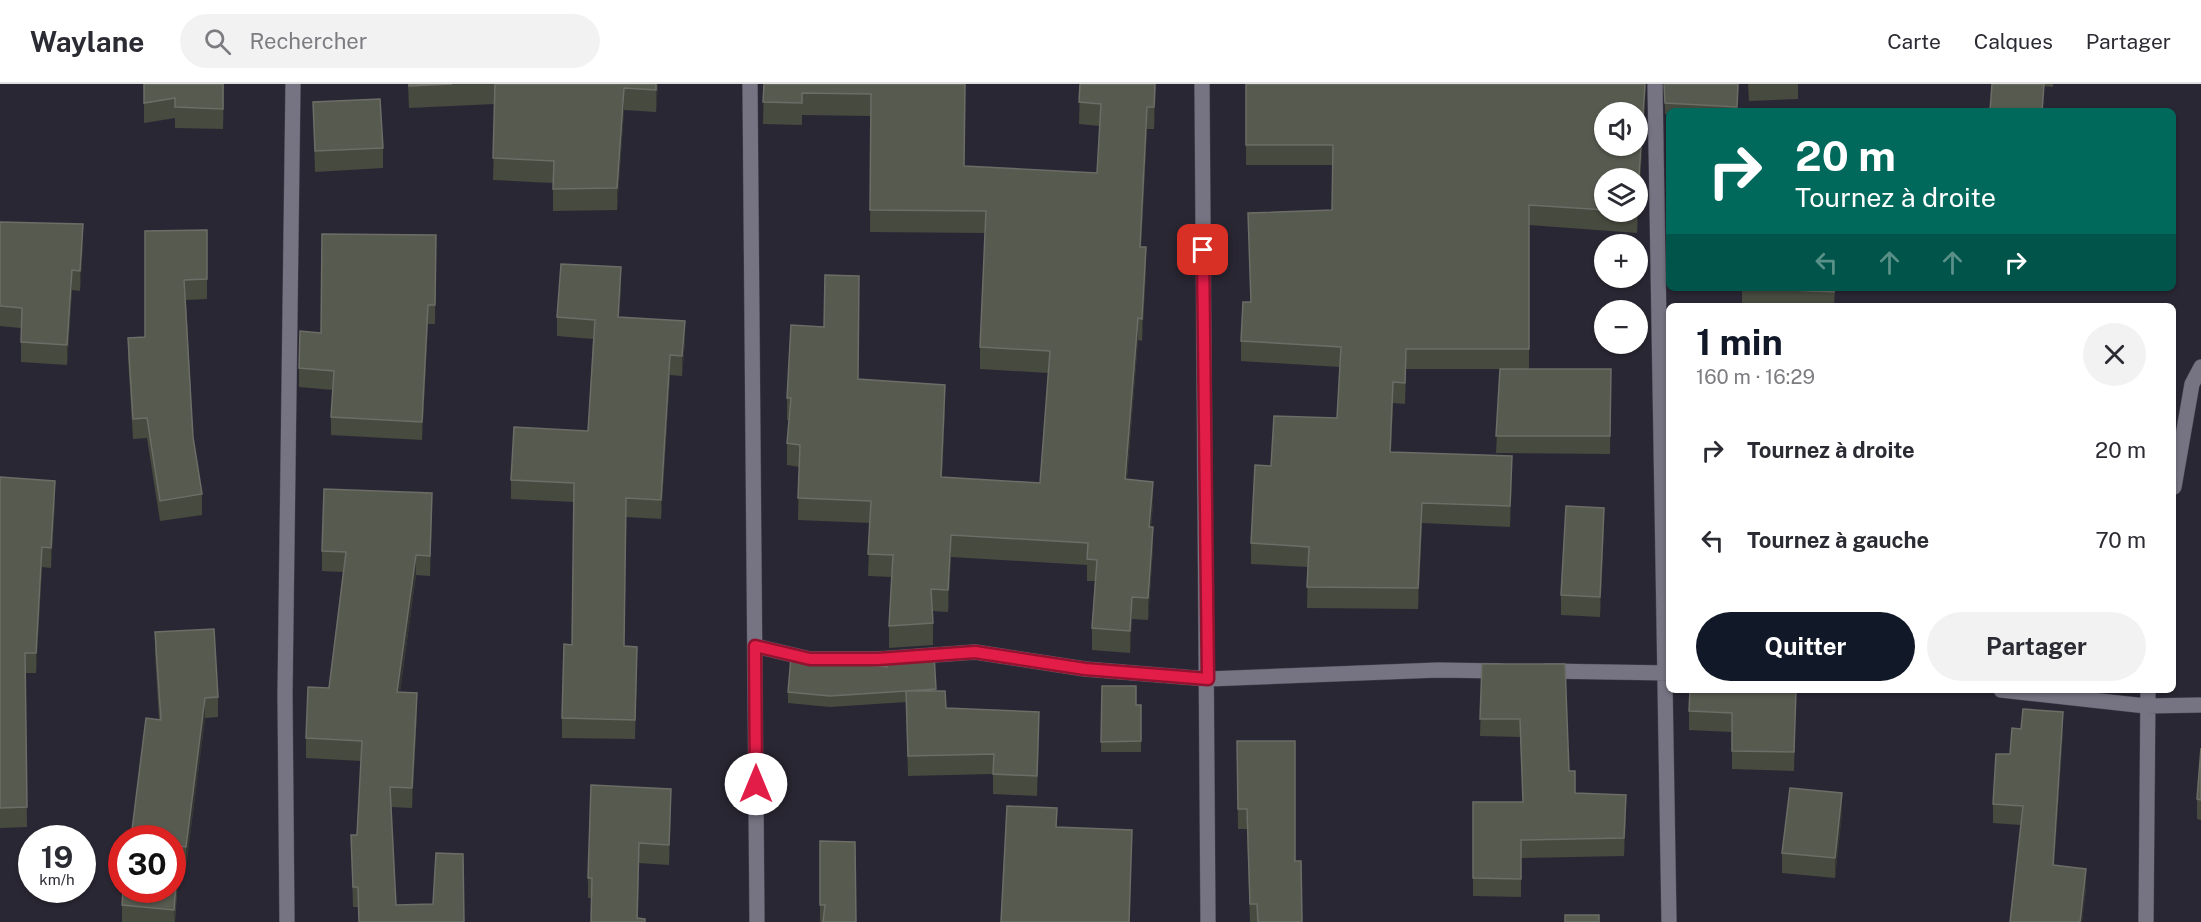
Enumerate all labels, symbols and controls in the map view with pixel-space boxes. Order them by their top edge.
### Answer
search box [180,14,600,68]
text: Waylane [30,25,144,58]
icon: search [201,25,234,58]
text: Rechercher [249,28,367,54]
text: Carte [1887,29,1941,54]
text: Calques [1974,29,2053,54]
text: Partager [2086,29,2171,54]
map controls [1594,102,1648,354]
button: sound [1594,102,1648,156]
text: 20 m [1795,131,1896,180]
icon: right [1696,132,1774,210]
button: layers [1594,168,1648,222]
text: Tournez à droite [1795,181,1996,213]
pin [1177,224,1228,275]
icon: arrive [1186,233,1219,266]
button: + [1594,234,1648,288]
icon: left [1810,246,1843,279]
icon: ahead [1873,246,1906,279]
icon: ahead [1936,246,1969,279]
icon: right [1999,246,2032,279]
button: − [1594,300,1648,354]
text: 1 min [1696,321,1783,363]
button: close [2083,323,2146,386]
text: 160 m · 16:29 [1696,365,1815,389]
icon: right [1696,434,1729,467]
text: Tournez à droite [1747,437,1915,463]
text: 20 m [2095,437,2146,463]
icon: left [1696,524,1729,557]
text: Tournez à gauche [1747,527,1929,553]
text: 70 m [2095,527,2146,553]
button: Quitter [1696,612,1915,681]
button: Partager [1927,612,2146,681]
position arrow [724,752,788,816]
speed limit sign: 30 [108,825,186,903]
text: 19 [41,839,73,875]
text: km/h [39,871,75,888]

